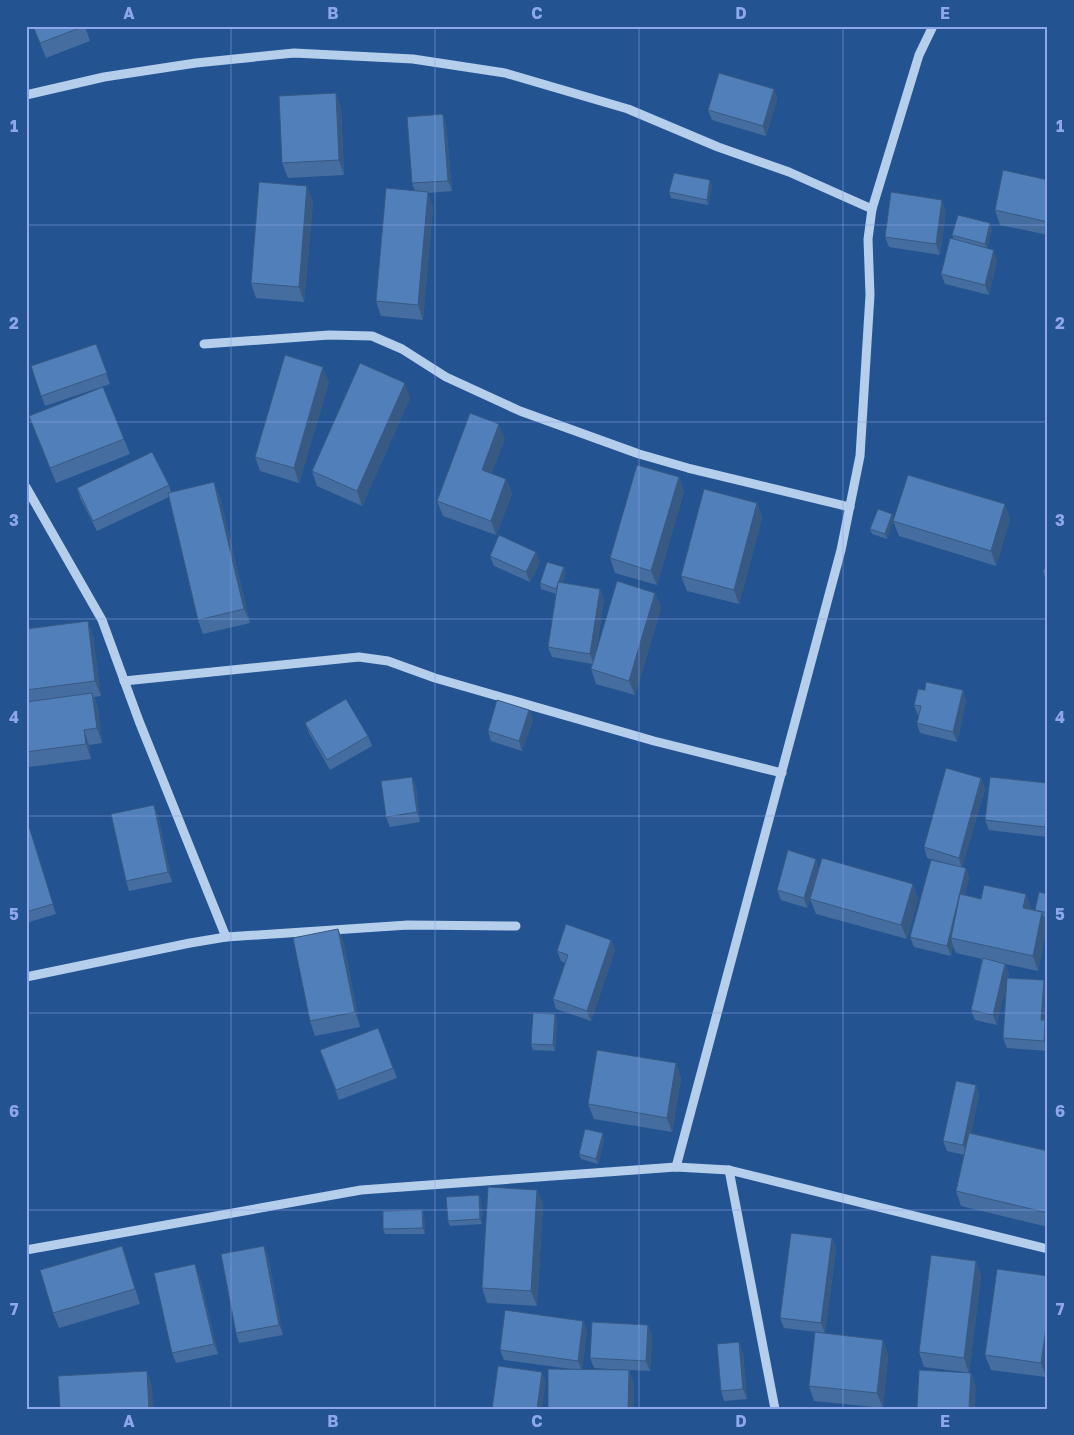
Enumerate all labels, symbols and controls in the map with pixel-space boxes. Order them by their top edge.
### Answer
text: A [123,3,135,23]
text: B [327,3,339,23]
text: C [531,3,543,23]
text: D [735,3,747,23]
text: E [940,3,950,23]
text: 1 [10,116,18,136]
text: 1 [1056,116,1064,136]
text: 2 [9,313,19,333]
text: 2 [1055,313,1065,333]
text: 3 [9,510,19,530]
text: 3 [1055,510,1065,530]
text: 4 [9,707,19,727]
text: 4 [1055,707,1065,727]
text: 5 [9,904,19,924]
text: 5 [1055,904,1065,924]
text: 6 [9,1101,19,1121]
text: 6 [1055,1101,1065,1121]
text: 7 [10,1299,19,1319]
text: 7 [1056,1299,1065,1319]
text: A [123,1411,135,1431]
text: B [327,1411,339,1431]
text: C [531,1411,543,1431]
text: D [735,1411,747,1431]
text: E [940,1411,950,1431]

